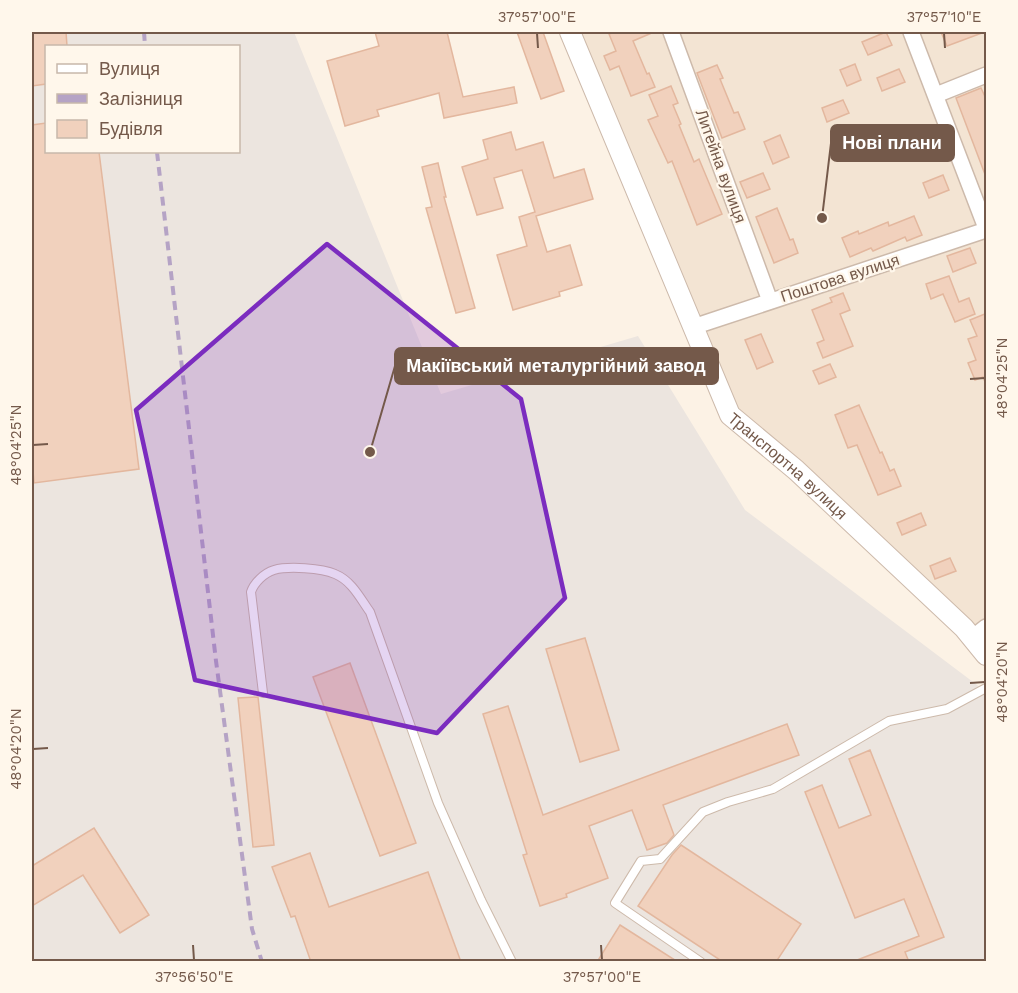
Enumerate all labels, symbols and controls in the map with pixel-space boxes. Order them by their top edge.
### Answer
text: 37°57'00"E [498,8,576,26]
text: 37°57'10"E [907,8,981,26]
legend [45,45,240,153]
text: Вулиця [99,58,160,79]
text: Залізниця [99,88,183,109]
street label: Литейна вулиця [692,107,750,225]
text: Будівля [99,118,163,139]
callout: Нові плани [831,125,954,161]
text: Нові плани [842,132,942,153]
street label: Поштова вулиця [778,250,902,306]
text: 48°04'25"N [993,337,1011,419]
callout: Макіївський металургійний завод [395,348,718,384]
text: Макіївський металургійний завод [406,355,706,376]
text: 48°04'25"N [7,404,25,486]
street label: Транспортна вулиця [725,408,851,523]
text: 48°04'20"N [993,641,1011,723]
text: 48°04'20"N [7,708,25,790]
text: 37°56'50"E [155,968,233,986]
text: 37°57'00"E [563,968,641,986]

